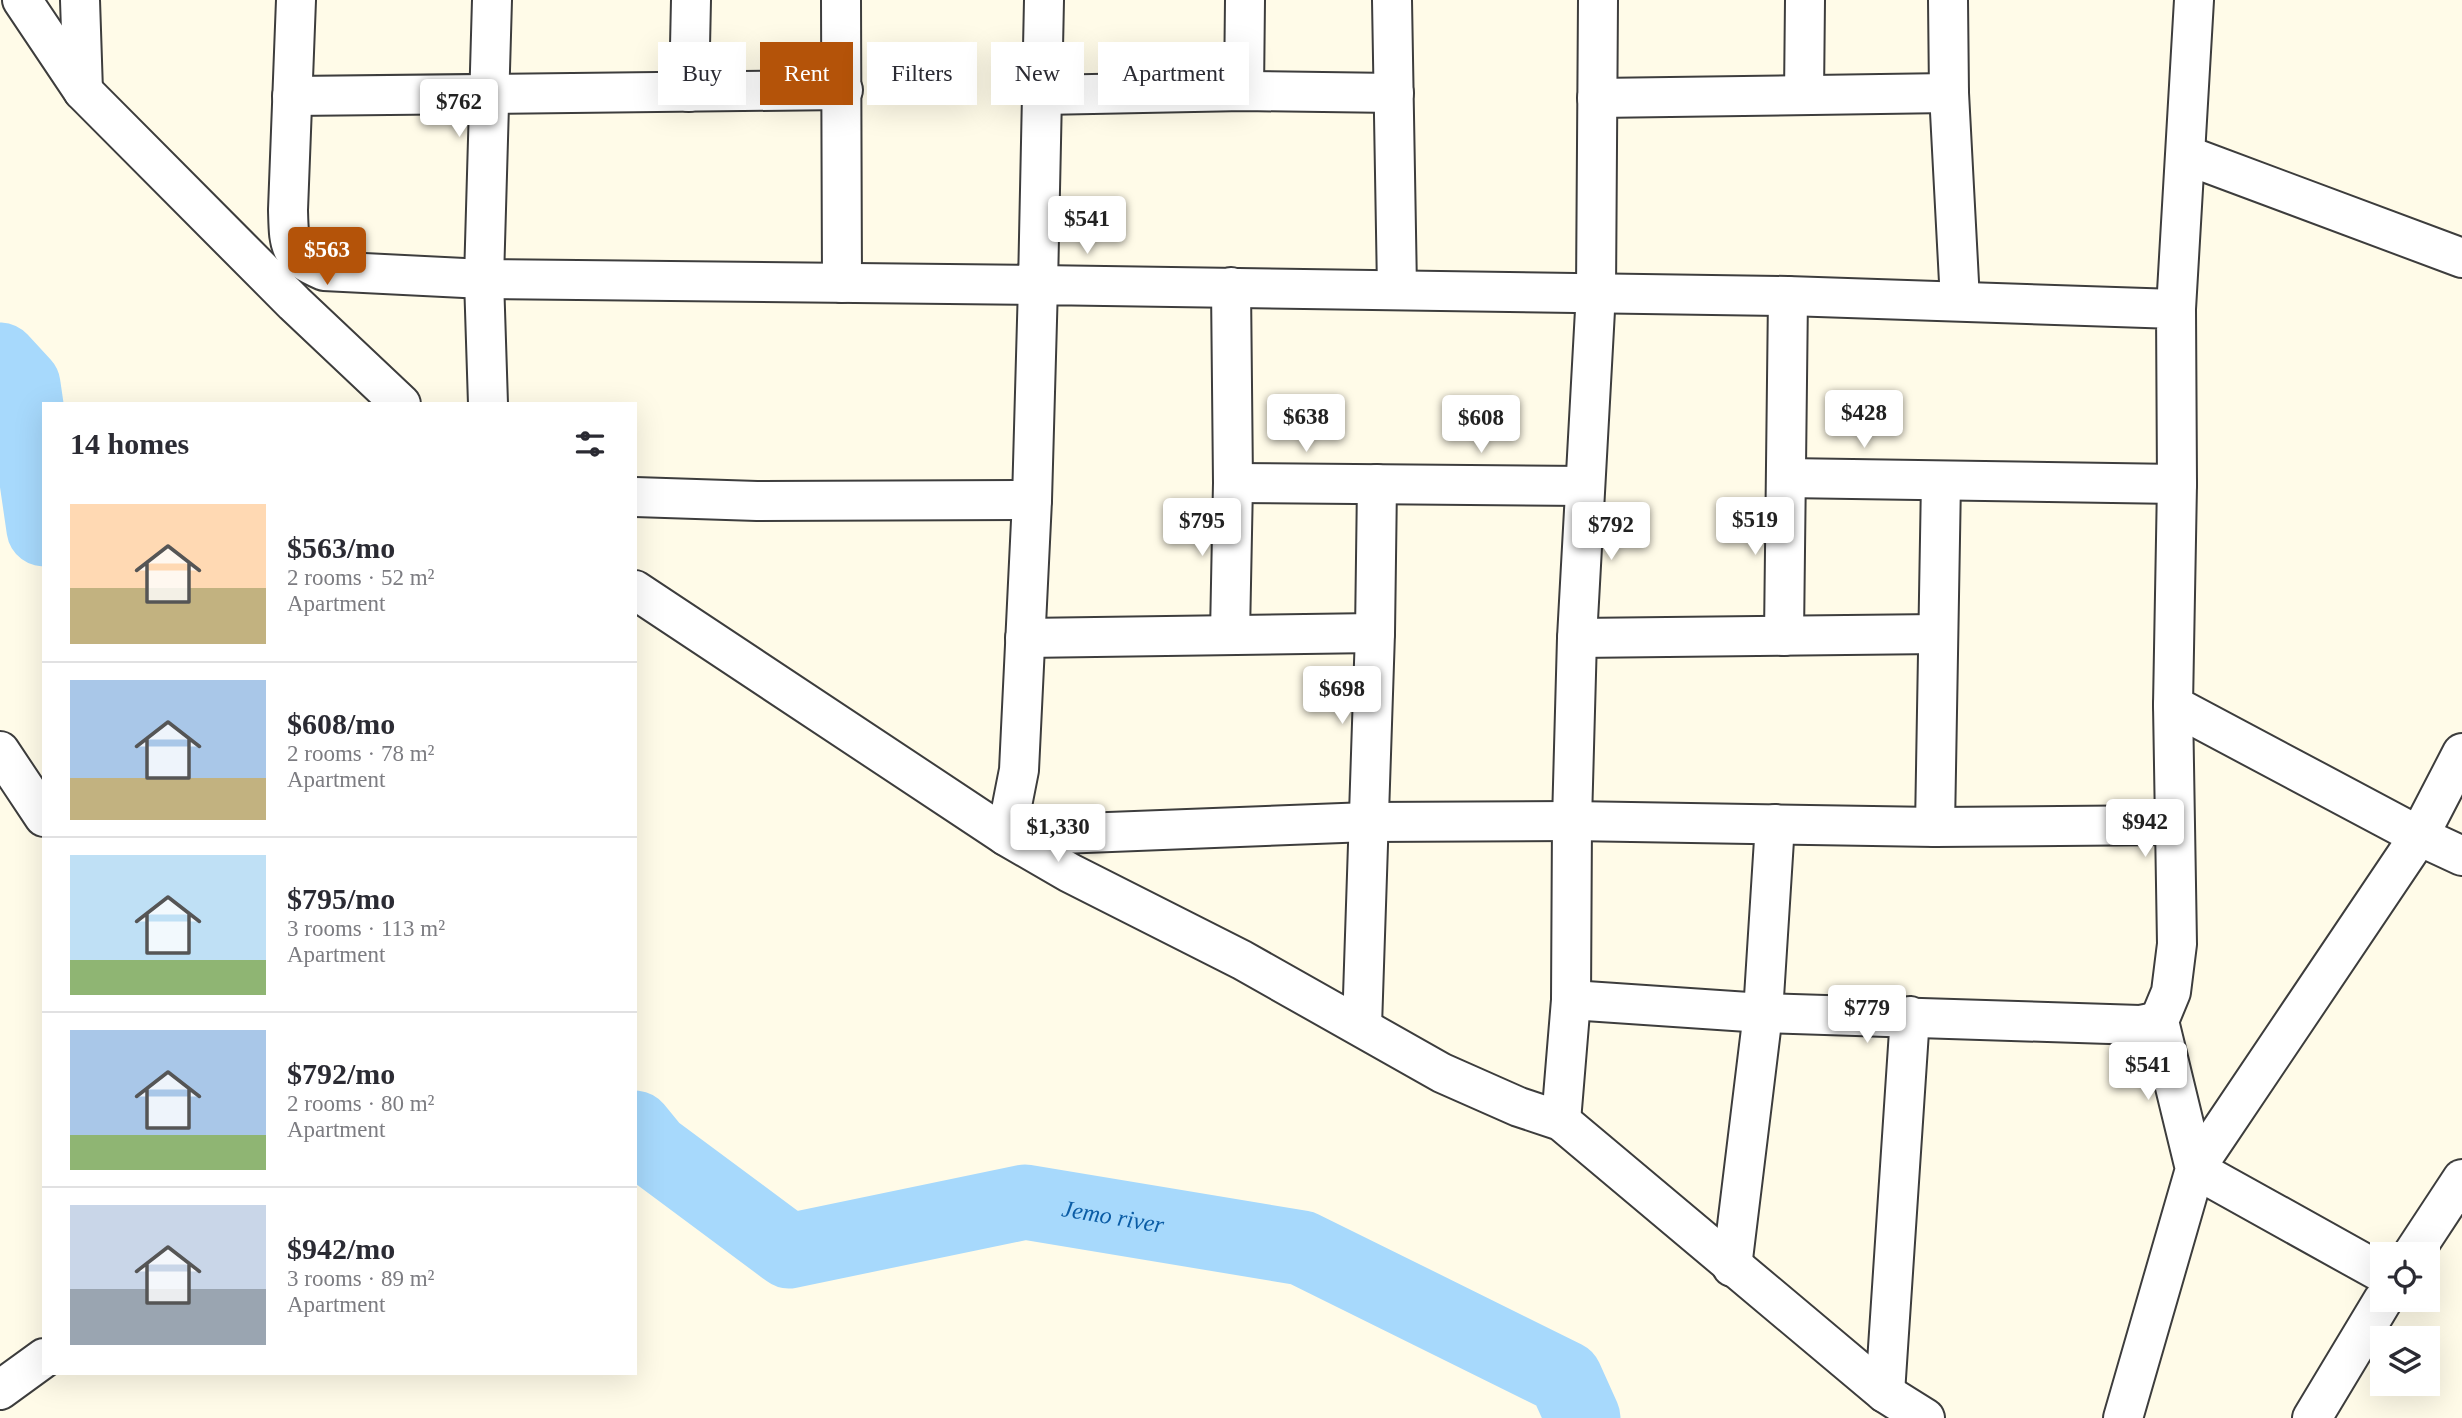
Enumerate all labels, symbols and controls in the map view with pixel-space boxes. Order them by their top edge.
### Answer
chip: Buy [658,42,746,105]
chip: Rent [760,42,853,105]
chip: Filters [867,42,977,105]
chip: New [991,42,1084,105]
chip: Apartment [1098,42,1249,105]
pin: $762 [418,80,500,139]
text: $762 [436,89,482,114]
pin: $541 [1046,196,1128,256]
text: $541 [1064,206,1110,231]
pin: $563 [286,228,368,287]
text: $563 [304,237,350,262]
pin: $428 [1823,391,1905,450]
pin: $638 [1265,394,1347,454]
pin: $608 [1440,396,1522,455]
text: $428 [1841,400,1887,425]
text: $638 [1283,404,1329,429]
text: $608 [1458,405,1504,430]
icon: filters [571,425,609,463]
text: 14 homes [70,427,189,460]
pin: $795 [1161,498,1243,558]
pin: $519 [1714,498,1796,557]
pin: $792 [1570,503,1652,562]
text: $519 [1732,507,1778,532]
text: $795 [1179,508,1225,533]
text: $792 [1588,512,1634,537]
text: $563/mo [287,531,395,564]
icon: home [126,532,210,616]
text: 2 rooms · 52 m² [287,565,434,590]
text: Apartment [287,591,385,616]
pin: $698 [1301,666,1383,726]
text: $698 [1319,676,1365,701]
text: $608/mo [287,707,395,740]
icon: home [126,708,210,792]
text: 2 rooms · 78 m² [287,741,434,766]
text: Apartment [287,767,385,792]
pin: $942 [2104,800,2186,859]
pin: $1,330 [1001,804,1115,864]
text: $942 [2122,809,2168,834]
text: $1,330 [1026,814,1090,839]
text: $795/mo [287,882,395,915]
icon: home [126,883,210,967]
text: 3 rooms · 113 m² [287,916,445,941]
text: Apartment [287,942,385,967]
pin: $779 [1826,986,1908,1045]
text: $779 [1844,995,1890,1020]
pin: $541 [2107,1042,2189,1102]
text: $541 [2125,1052,2171,1077]
text: $792/mo [287,1057,395,1090]
icon: home [126,1058,210,1142]
text: 2 rooms · 80 m² [287,1091,434,1116]
text: Apartment [287,1117,385,1142]
water label: Jemo river [1060,1195,1167,1238]
text: $942/mo [287,1232,395,1265]
icon: home [126,1233,210,1317]
map controls [2370,1242,2440,1396]
button: locate [2370,1242,2440,1312]
text: 3 rooms · 89 m² [287,1266,434,1291]
text: Apartment [287,1292,385,1317]
button: layers [2370,1326,2440,1396]

